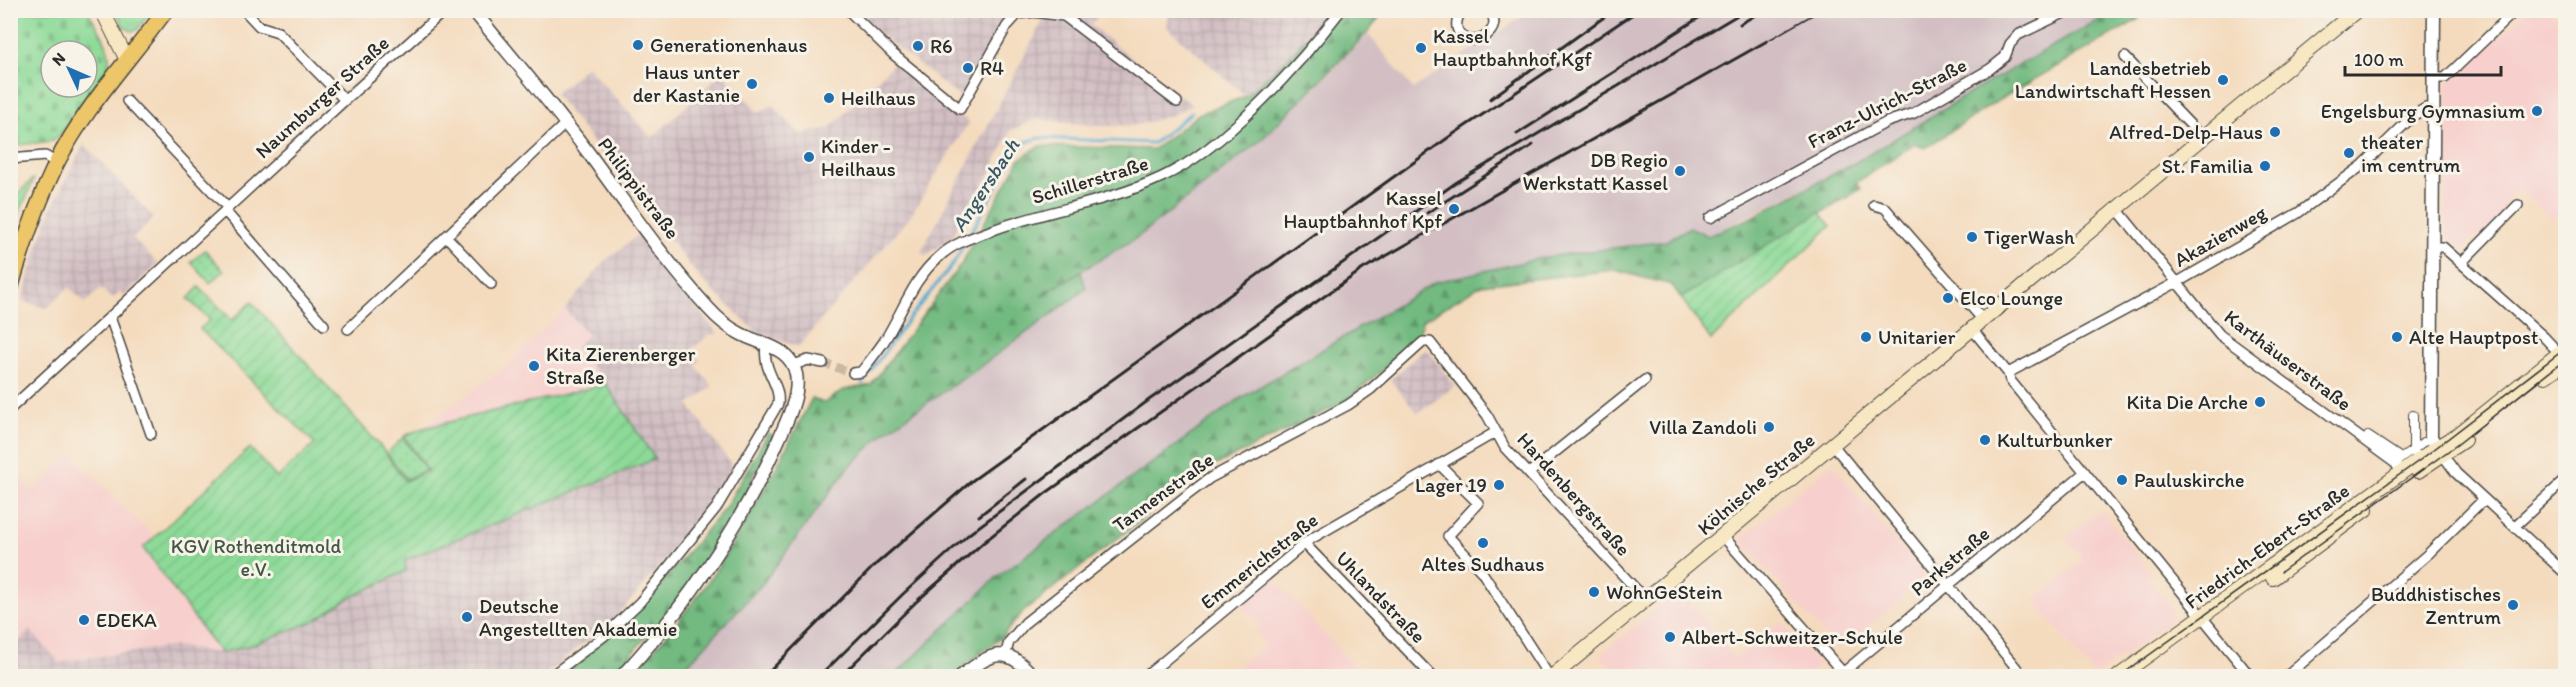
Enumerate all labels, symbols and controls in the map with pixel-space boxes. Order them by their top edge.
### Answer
place label: Kassel Hauptbahnhof Kgf [1433,24,1592,71]
street label: Naumburger Straße [250,31,394,163]
place label: Generationenhaus [650,33,807,57]
place label: R6 [930,34,953,58]
marker: Generationenhaus [631,38,645,52]
north arrow [39,39,99,99]
marker: R6 [911,39,925,53]
scale bar [2345,39,2501,77]
marker: Kassel Hauptbahnhof Kgf [1414,41,1428,55]
text: N [48,48,69,69]
text: 100 m [2354,49,2404,71]
street label: Franz-Ulrich-Straße [1804,53,1970,153]
place label: R4 [980,56,1004,80]
place label: Landesbetrieb Landwirtschaft Hessen [2015,56,2211,103]
place label: Haus unter der Kastanie [633,60,740,107]
marker: R4 [961,61,975,75]
marker: Landesbetrieb Landwirtschaft Hessen [2216,73,2230,87]
marker: Haus unter der Kastanie [745,77,759,91]
place label: Heilhaus [841,86,916,110]
marker: Heilhaus [822,91,836,105]
place label: Engelsburg Gymnasium [2321,99,2525,123]
marker: Engelsburg Gymnasium [2530,104,2544,118]
place label: Alfred-Delp-Haus [2109,120,2263,144]
marker: Alfred-Delp-Haus [2268,125,2282,139]
place label: theater im centrum [2361,130,2461,177]
street label: Philippistraße [593,133,685,243]
water label: Angersbach [946,133,1025,236]
place label: Kinder - Heilhaus [821,134,896,181]
marker: theater im centrum [2342,146,2356,160]
place label: DB Regio Werkstatt Kassel [1523,148,1668,195]
marker: Kinder - Heilhaus [802,150,816,164]
street label: Schillerstraße [1029,151,1151,209]
place label: St. Familia [2162,154,2254,178]
marker: St. Familia [2258,159,2272,173]
marker: DB Regio Werkstatt Kassel [1673,164,1687,178]
place label: Kassel Hauptbahnhof Kpf [1283,186,1442,233]
street label: Akazienweg [2170,200,2271,272]
marker: Kassel Hauptbahnhof Kpf [1447,202,1461,216]
place label: TigerWash [1984,225,2075,249]
marker: TigerWash [1965,230,1979,244]
place label: Elco Lounge [1960,286,2063,310]
marker: Elco Lounge [1941,291,1955,305]
street label: Karthäuserstraße [2220,304,2356,416]
place label: Unitarier [1878,325,1956,349]
place label: Alte Hauptpost [2409,325,2539,349]
marker: Unitarier [1859,330,1873,344]
marker: Alte Hauptpost [2390,330,2404,344]
place label: Kita Zierenberger Straße [546,342,696,389]
marker: Kita Zierenberger Straße [527,359,541,373]
place label: Kita Die Arche [2126,390,2248,414]
marker: Kita Die Arche [2253,395,2267,409]
place label: Villa Zandoli [1649,415,1757,439]
marker: Villa Zandoli [1762,420,1776,434]
street label: Hardenbergstraße [1512,427,1636,561]
street label: Kölnische Straße [1692,428,1820,540]
place label: Kulturbunker [1997,428,2113,452]
marker: Kulturbunker [1978,433,1992,447]
street label: Tannenstraße [1108,447,1218,537]
place label: Pauluskirche [2134,468,2244,492]
place label: Lager 19 [1415,473,1487,497]
marker: Pauluskirche [2115,473,2129,487]
marker: Lager 19 [1492,478,1506,492]
street label: Friedrich-Ebert-Straße [2180,478,2354,614]
street label: Emmerichstraße [1196,508,1322,614]
street label: Parkstraße [1906,521,1994,601]
park label: KGV Rothenditmold e.V. [171,534,342,581]
marker: Altes Sudhaus [1476,536,1490,550]
street label: Uhlandstraße [1331,546,1431,648]
place label: Altes Sudhaus [1422,552,1544,576]
place label: WohnGeStein [1606,580,1722,604]
place label: Buddhistisches Zentrum [2371,582,2501,629]
marker: WohnGeStein [1587,585,1601,599]
place label: Deutsche Angestellten Akademie [479,594,677,641]
marker: Buddhistisches Zentrum [2506,598,2520,612]
place label: EDEKA [96,608,157,632]
marker: Deutsche Angestellten Akademie [460,610,474,624]
marker: EDEKA [77,613,91,627]
place label: Albert-Schweitzer-Schule [1682,625,1903,649]
marker: Albert-Schweitzer-Schule [1663,630,1677,644]

